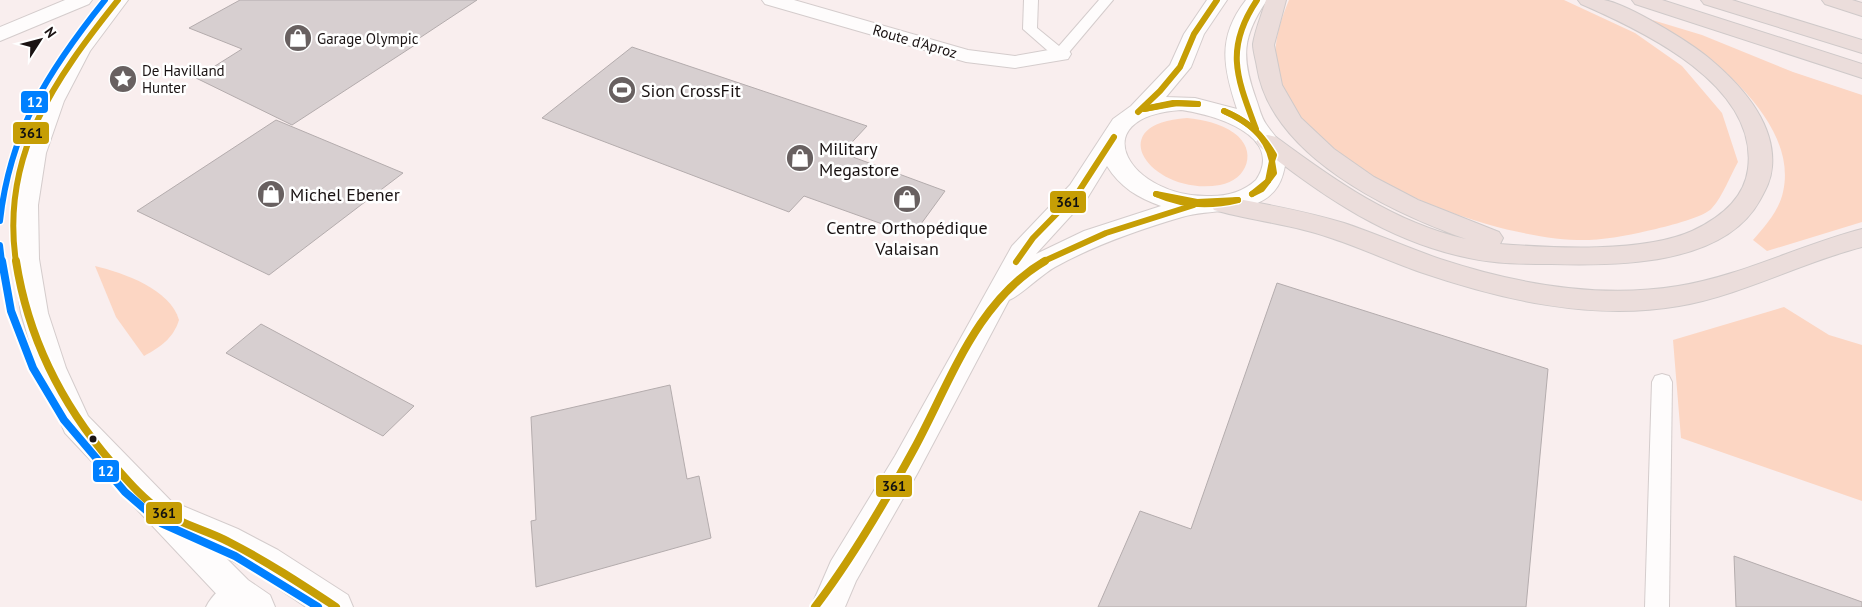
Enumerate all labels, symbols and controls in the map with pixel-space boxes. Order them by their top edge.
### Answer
north arrow [15,15,65,65]
street label: Route d'Aproz [871,20,959,62]
text: N [41,23,61,41]
shop icon: Garage Olympic [283,23,313,53]
place label: Garage Olympic [317,29,419,48]
place label: De Havilland Hunter [142,61,225,97]
place icon: De Havilland Hunter [108,64,138,94]
sports icon: Sion CrossFit [607,75,637,105]
place label: Sion CrossFit [641,79,741,102]
line badge: 12 [20,90,49,114]
text: 12 [27,93,43,111]
line badge: 361 [12,121,50,145]
text: 361 [19,124,43,142]
place label: Military Megastore [819,137,899,181]
shop icon: Military Megastore [785,143,815,173]
shop icon: Michel Ebener [256,179,286,209]
place label: Michel Ebener [290,183,400,206]
shop icon: Centre Orthopédique Valaisan [892,184,922,214]
line badge: 361 [1049,190,1087,214]
text: 361 [1056,193,1080,211]
place label: Centre Orthopédique Valaisan [826,216,988,260]
unlabelled marker [88,434,98,444]
line badge: 12 [92,459,120,483]
text: 12 [98,462,114,480]
line badge: 361 [875,474,913,498]
text: 361 [882,477,906,495]
line badge: 361 [145,501,183,525]
text: 361 [152,504,176,522]

